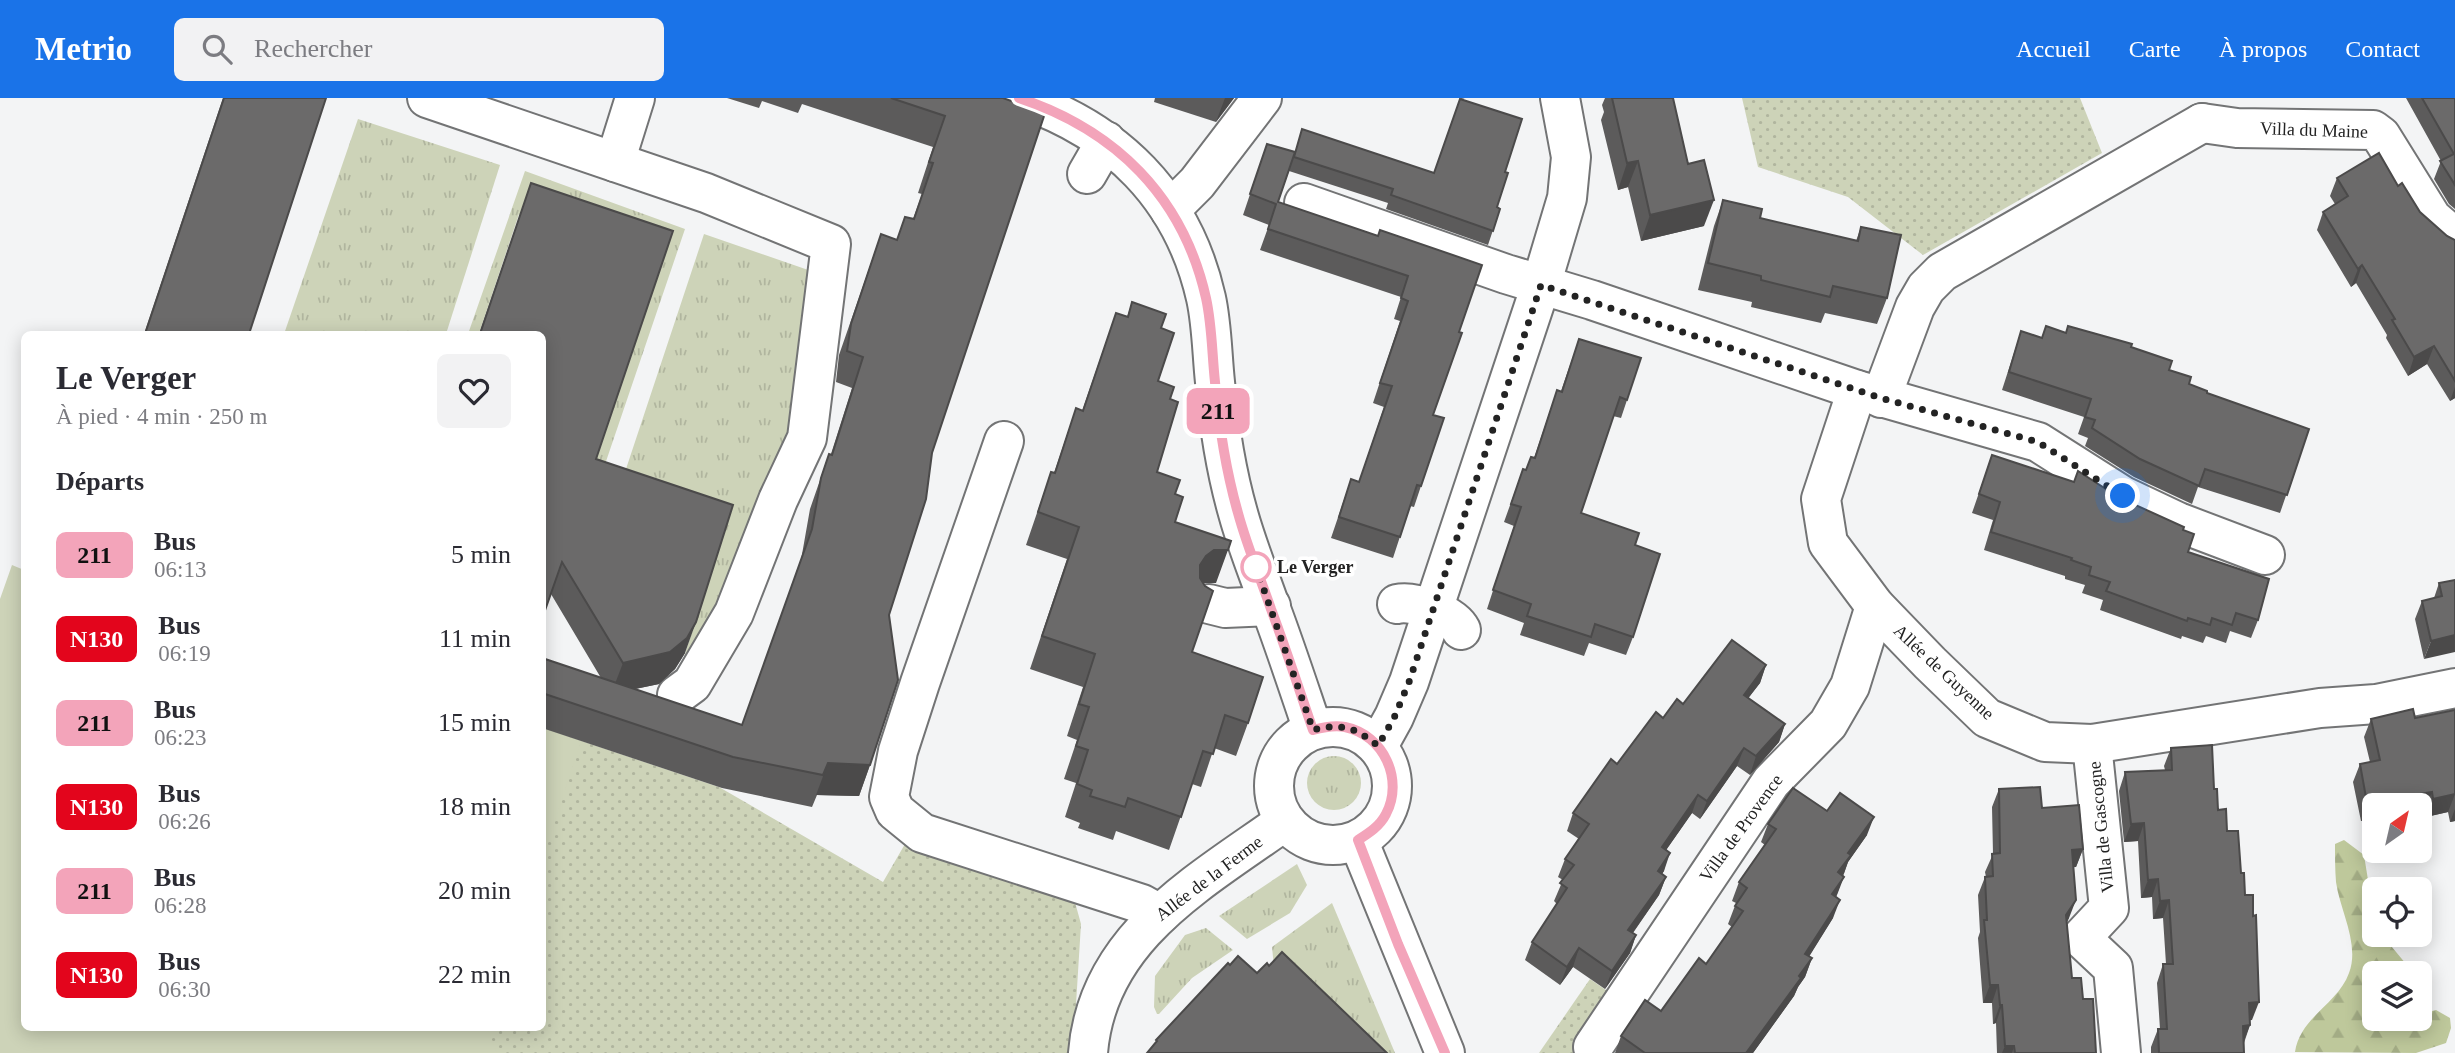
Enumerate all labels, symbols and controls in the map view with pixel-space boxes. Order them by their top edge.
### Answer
search box [174,18,664,81]
icon: search [198,30,236,68]
text: Metrio [35,31,132,67]
text: Rechercher [254,34,372,63]
text: Accueil [2016,36,2091,62]
text: Carte [2129,36,2181,62]
text: À propos [2219,36,2307,62]
text: Contact [2345,36,2420,62]
street label: Villa du Maine [2260,118,2368,142]
button: heart [437,354,511,428]
text: Le Verger [56,360,196,396]
line badge: 211 [1178,388,1258,434]
text: 211 [1201,398,1235,424]
text: À pied · 4 min · 250 m [56,404,267,429]
text: Départs [56,467,144,496]
your location [2105,478,2140,513]
text: Bus [154,527,196,556]
text: 5 min [451,540,511,569]
text: 211 [77,542,112,568]
marker: Le Verger [1241,552,1271,582]
text: 06:13 [154,557,206,582]
place label: Le Verger [1277,557,1353,577]
text: Bus [158,611,200,640]
street label: Allée de Guyenne [1890,620,1998,724]
text: 11 min [439,624,511,653]
text: N130 [70,626,123,652]
text: 06:19 [158,641,211,666]
text: Bus [154,695,196,724]
text: 15 min [438,708,511,737]
text: 211 [77,710,112,736]
text: 06:23 [154,725,206,750]
street label: Villa de Gascogne [2084,760,2118,894]
street label: Villa de Provence [1695,770,1787,886]
text: Bus [158,779,200,808]
text: 18 min [438,792,511,821]
north arrow [2362,793,2432,863]
map controls [2362,793,2432,1031]
text: N130 [70,794,123,820]
text: 06:26 [158,809,211,834]
street label: Allée de la Ferme [1152,831,1266,925]
text: Bus [154,863,196,892]
text: 20 min [438,876,511,905]
button: locate [2362,877,2432,947]
text: 211 [77,878,112,904]
text: 06:28 [154,893,206,918]
text: Bus [158,947,200,976]
text: 22 min [438,960,511,989]
button: layers [2362,961,2432,1031]
text: N130 [70,962,123,988]
text: 06:30 [158,977,211,1002]

